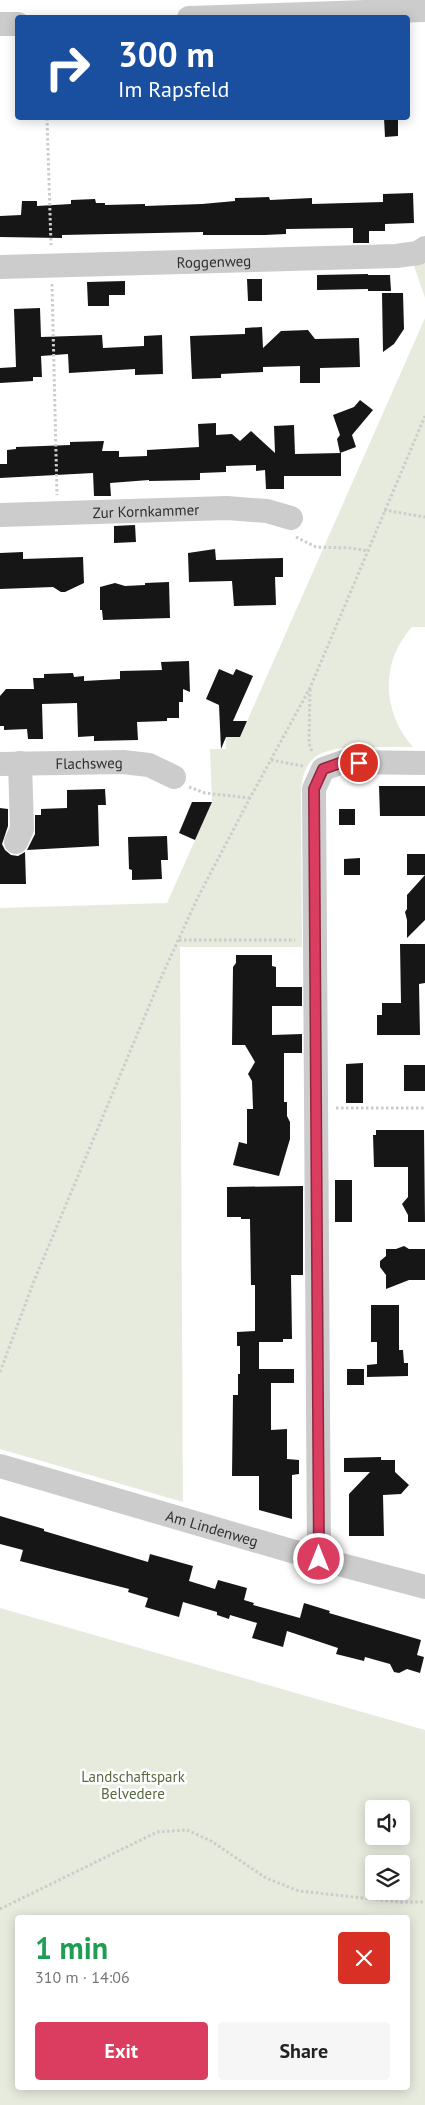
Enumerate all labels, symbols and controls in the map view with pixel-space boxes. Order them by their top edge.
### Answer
text: 300 m [118,31,215,77]
icon: right [35,35,100,100]
text: Im Rapsfeld [118,75,229,103]
street label: Roggenweg [176,251,251,272]
street label: Zur Kornkammer [92,499,200,522]
pin [338,742,380,784]
icon: arrive [345,749,373,777]
street label: Flachsweg [55,753,123,773]
street label: Am Lindenweg [164,1505,261,1550]
position arrow [292,1532,344,1584]
park label: Landschaftspark Belvedere [81,1767,186,1803]
map controls [365,1800,410,1900]
button: sound [365,1800,410,1845]
button: layers [365,1855,410,1900]
text: 1 min [35,1928,108,1967]
button: close [338,1932,390,1984]
text: 310 m · 14:06 [35,1967,130,1987]
button: Exit [35,2022,208,2080]
button: Share [218,2022,390,2080]

